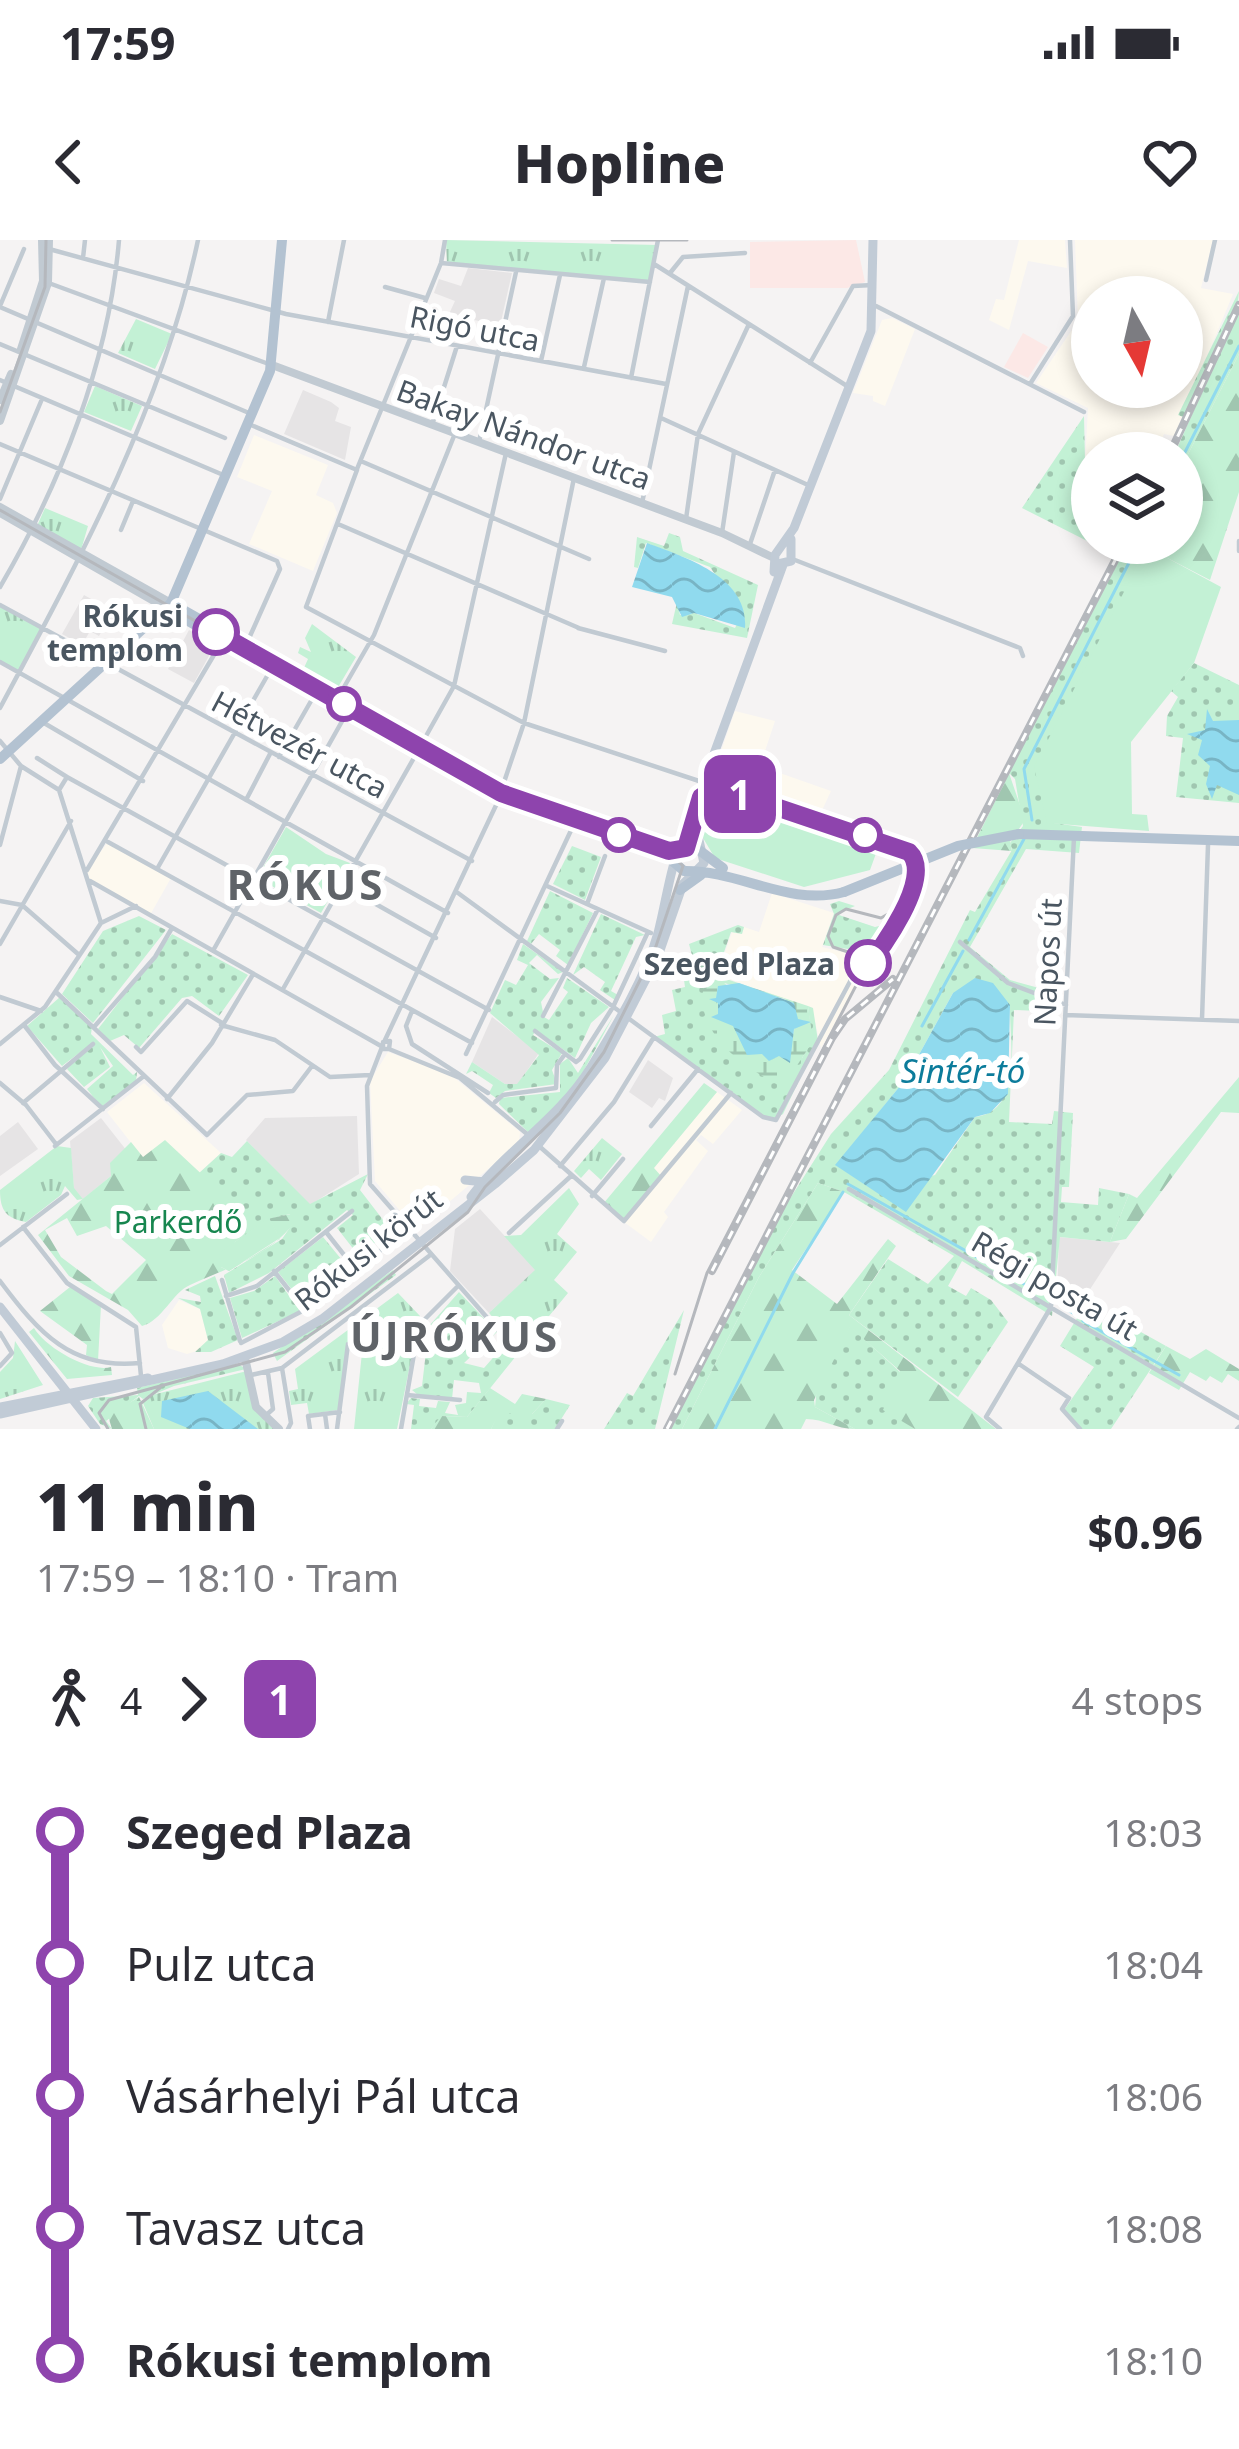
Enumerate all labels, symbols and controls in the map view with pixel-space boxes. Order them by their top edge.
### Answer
text: 17:59 [60,12,176,73]
text: Hopline [514,125,725,199]
icon: back [36,129,102,195]
icon: heart [1137,129,1203,195]
north arrow [1071,276,1203,408]
map controls [1071,276,1203,564]
street label: Rigó utca [407,295,543,361]
street label: Bakay Nándor utca [391,369,657,499]
button: layers [1071,432,1203,564]
place label: Rókusi templom [47,595,183,670]
marker: Rókusi templom [194,610,238,654]
street label: Hétvezér utca [205,680,395,808]
unlabelled marker [328,688,360,720]
line badge: 1 [701,755,779,833]
text: 1 [728,765,752,822]
unlabelled marker [603,819,635,851]
unlabelled marker [849,819,881,851]
district label: RÓKUS [227,855,385,912]
street label: Napos út [1023,897,1071,1027]
marker: Szeged Plaza [846,941,890,985]
place label: Szeged Plaza [644,943,835,984]
water label: Sintér-tó [901,1048,1025,1093]
street label: Rókusi körút [286,1178,451,1320]
park label: Parkerdő [114,1201,242,1242]
street label: Régi posta út [964,1221,1146,1349]
district label: ÚJRÓKUS [350,1307,560,1364]
text: 11 min [36,1460,259,1550]
text: $0.96 [1087,1501,1203,1562]
text: 17:59 – 18:10 · Tram [36,1550,399,1603]
icon: walk [36,1666,102,1732]
icon: forward [160,1666,226,1732]
text: 1 [268,1670,292,1727]
text: 4 [120,1673,142,1726]
text: 4 stops [1072,1673,1203,1726]
text: Szeged Plaza [126,1801,413,1862]
text: 18:03 [1103,1805,1203,1858]
text: Pulz utca [126,1933,316,1994]
text: 18:04 [1103,1937,1203,1990]
text: Vásárhelyi Pál utca [126,2065,520,2126]
text: 18:06 [1103,2069,1203,2122]
text: Tavasz utca [126,2197,366,2258]
text: 18:08 [1103,2201,1203,2254]
text: Rókusi templom [126,2329,493,2390]
text: 18:10 [1103,2333,1203,2386]

